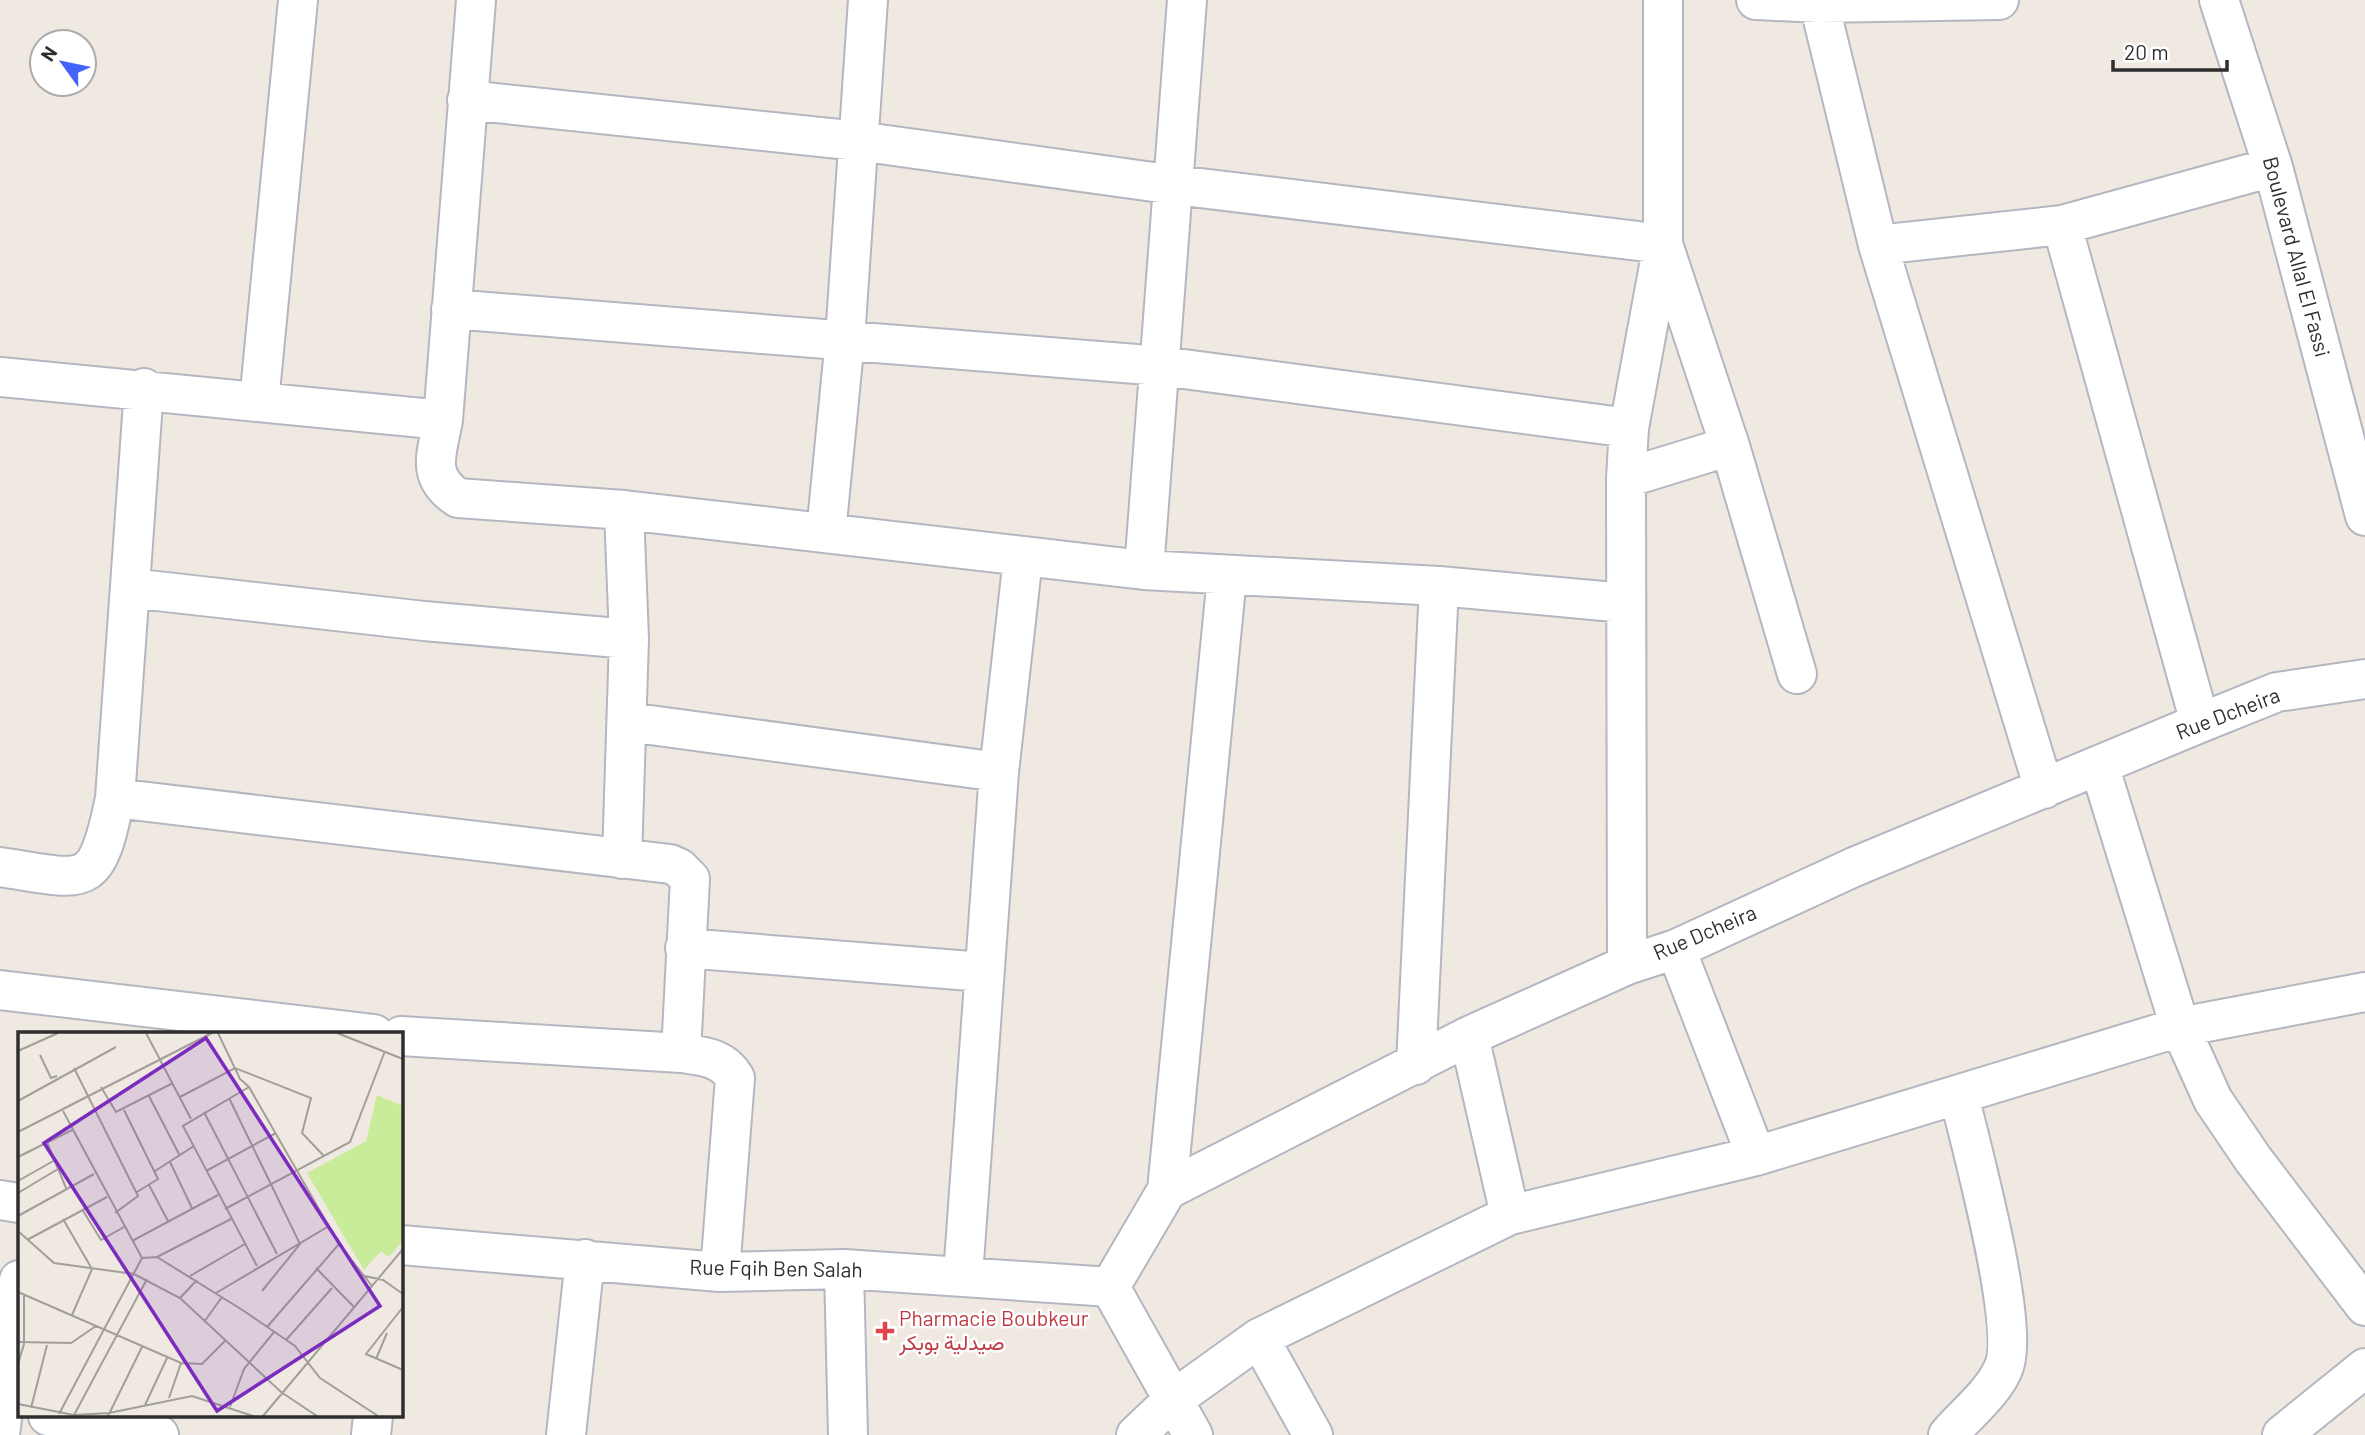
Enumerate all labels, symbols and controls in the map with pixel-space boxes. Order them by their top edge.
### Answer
north arrow [28,28,98,98]
scale bar [2113,28,2227,72]
text: 20 m [2124,39,2169,64]
text: N [35,42,61,65]
street label: Boulevard Allal El Fassi [2259,154,2336,360]
street label: Rue Dcheira [2172,681,2283,744]
street label: Rue Dcheira [1649,899,1760,965]
inset map [18,1032,402,1418]
street label: Rue Fqih Ben Salah [689,1253,863,1282]
place label: Pharmacie Boubkeur صيدلية بوبكر [898,1305,1089,1356]
marker: Pharmacie Boubkeur صيدلية بوبكر [877,1323,893,1339]

